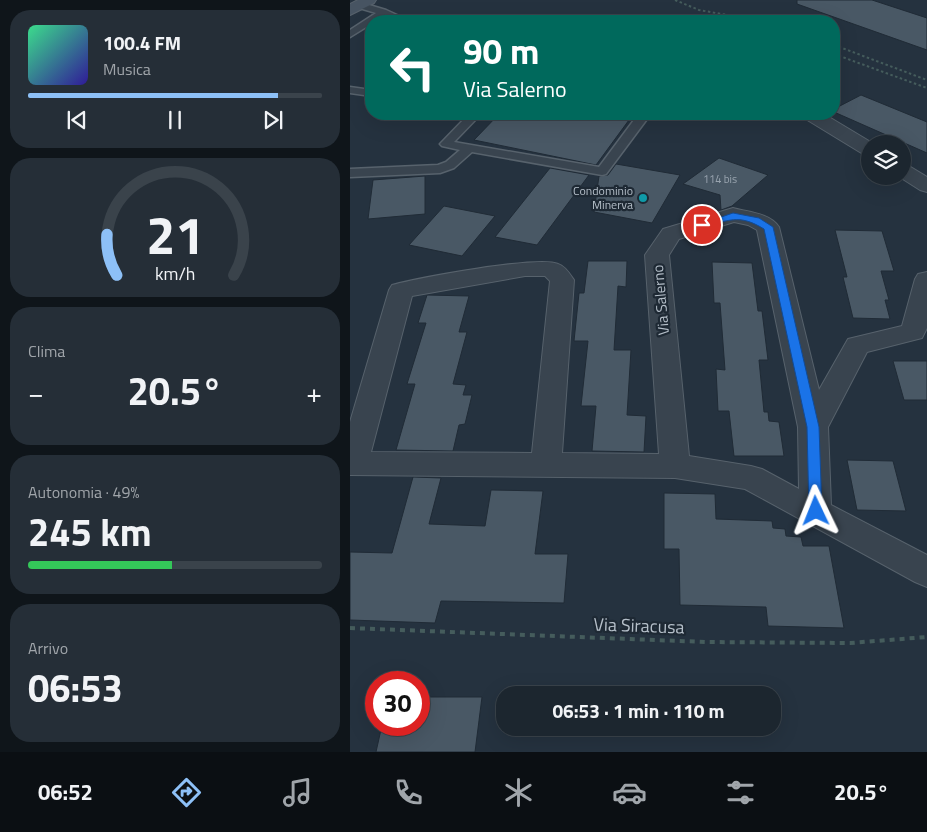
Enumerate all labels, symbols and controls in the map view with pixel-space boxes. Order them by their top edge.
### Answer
text: 90 m [463,24,539,78]
text: 100.4 FM [103,28,181,57]
icon: left [380,35,445,100]
text: Musica [103,57,151,81]
text: Via Salerno [463,72,567,106]
icon: previous [63,106,91,134]
icon: pause [161,106,189,134]
icon: next [259,106,287,134]
map controls [861,135,911,185]
button: layers [861,135,911,185]
house number: 114 bis [703,171,737,187]
place label: Condominio Minerva [573,181,633,214]
marker: Condominio Minerva [637,192,649,204]
text: 21 [146,195,204,274]
pin [681,204,723,246]
icon: arrive [688,211,716,239]
text: km/h [155,260,195,287]
street label: Via Salerno [646,264,675,336]
text: Clima [28,339,65,363]
text: 20.5° [128,362,222,420]
text: − [28,371,44,414]
text: + [306,371,322,414]
text: Autonomia · 49% [28,480,139,504]
position arrow [789,484,841,536]
text: 245 km [28,503,152,561]
street label: Via Siracusa [593,610,685,641]
text: Arrivo [28,636,68,660]
text: 06:53 [28,659,123,717]
speed limit sign: 30 [365,671,430,736]
text: 06:53 · 1 min · 110 m [552,696,725,725]
text: 06:52 [38,775,93,809]
icon: directions [169,775,204,810]
icon: music [280,775,315,810]
icon: phone [391,775,426,810]
icon: climate [501,775,536,810]
icon: car [612,775,647,810]
icon: filters [723,775,758,810]
text: 20.5° [834,775,889,809]

